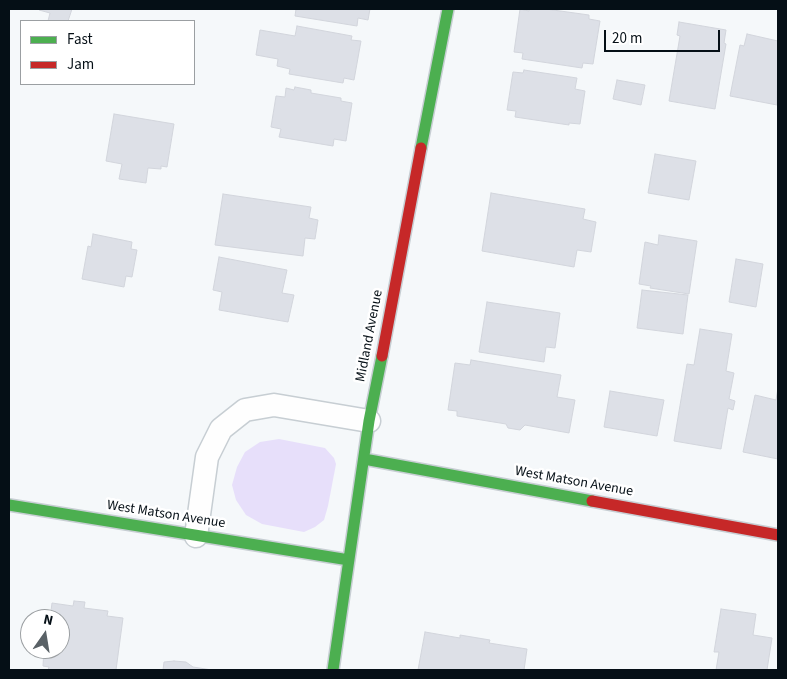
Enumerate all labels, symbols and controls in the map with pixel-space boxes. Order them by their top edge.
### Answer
legend [20,20,195,85]
scale bar [607,20,723,52]
text: 20 m [612,28,642,49]
text: Fast [67,29,93,50]
text: Jam [67,54,94,75]
street label: Midland Avenue [353,289,387,383]
street label: West Matson Avenue [514,463,634,501]
street label: West Matson Avenue [106,497,226,533]
north arrow [20,609,70,659]
text: N [41,610,55,631]

